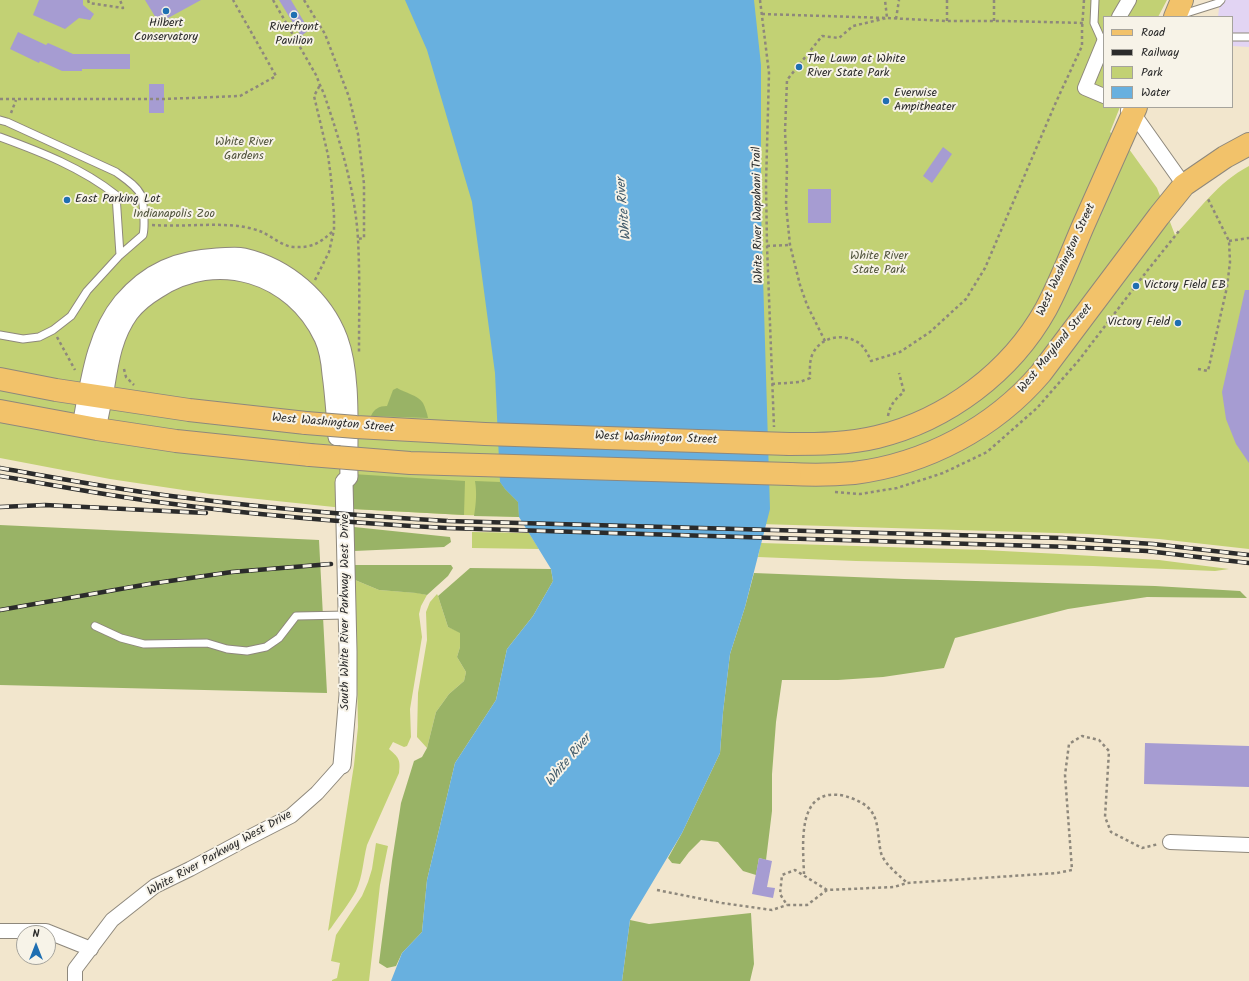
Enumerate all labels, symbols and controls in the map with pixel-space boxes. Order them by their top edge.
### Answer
marker: Hilbert Conservatory [161,6,171,16]
marker: Riverfront Pavilion [289,10,299,20]
legend [1103,16,1233,108]
place label: Hilbert Conservatory [134,17,198,45]
place label: Riverfront Pavilion [269,21,319,49]
text: Road [1141,23,1165,42]
text: Railway [1141,43,1179,62]
place label: The Lawn at White River State Park [807,53,905,81]
marker: The Lawn at White River State Park [794,62,804,72]
text: Park [1141,63,1163,82]
text: Water [1141,83,1170,102]
place label: Everwise Ampitheater [894,87,956,115]
marker: Everwise Ampitheater [881,96,891,106]
park label: White River Gardens [215,136,273,164]
street label: White River Wapahani Trail [751,146,767,284]
water label: White River [614,177,636,241]
place label: East Parking Lot [75,193,160,207]
marker: East Parking Lot [62,195,72,205]
street label: West Washington Street [1035,201,1099,319]
park label: Indianapolis Zoo [133,208,215,222]
park label: White River State Park [850,250,908,278]
place label: Victory Field EB [1144,279,1226,293]
marker: Victory Field EB [1131,281,1141,291]
street label: West Maryland Street [1016,302,1096,396]
place label: Victory Field [1107,316,1170,330]
marker: Victory Field [1173,318,1183,328]
street label: West Washington Street [271,411,395,437]
street label: West Washington Street [594,430,718,448]
street label: South White River Parkway West Drive [339,514,353,710]
water label: White River [543,732,595,790]
street label: White River Parkway West Drive [145,808,295,900]
north arrow [16,925,56,965]
text: N [33,925,39,943]

